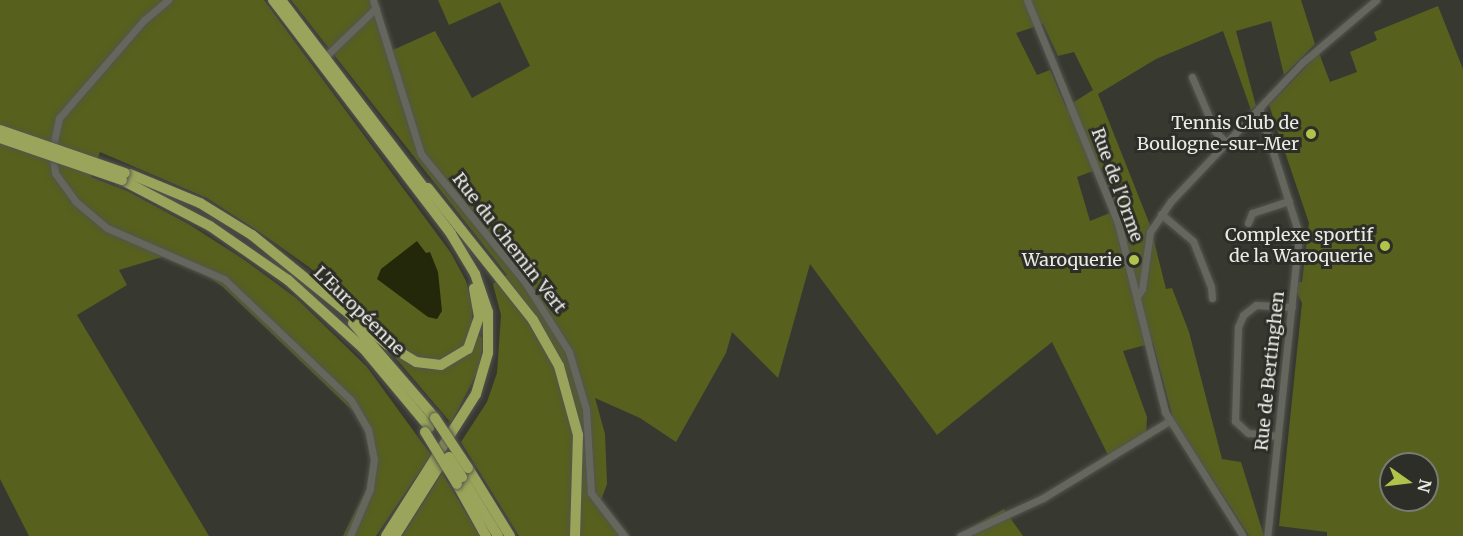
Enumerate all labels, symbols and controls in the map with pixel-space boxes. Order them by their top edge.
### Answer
place label: Tennis Club de Boulogne-sur-Mer [1137,113,1299,156]
street label: Rue de l'Orme [1086,125,1148,245]
marker: Tennis Club de Boulogne-sur-Mer [1304,127,1318,141]
street label: Rue du Chemin Vert [448,169,570,317]
place label: Complexe sportif de la Waroquerie [1225,225,1373,268]
marker: Complexe sportif de la Waroquerie [1378,239,1392,253]
place label: Waroquerie [1022,249,1122,271]
marker: Waroquerie [1127,253,1141,267]
street label: L'Européenne [309,262,409,360]
street label: Rue de Bertinghen [1251,290,1289,452]
north arrow [1379,452,1439,512]
text: N [1413,477,1436,494]

